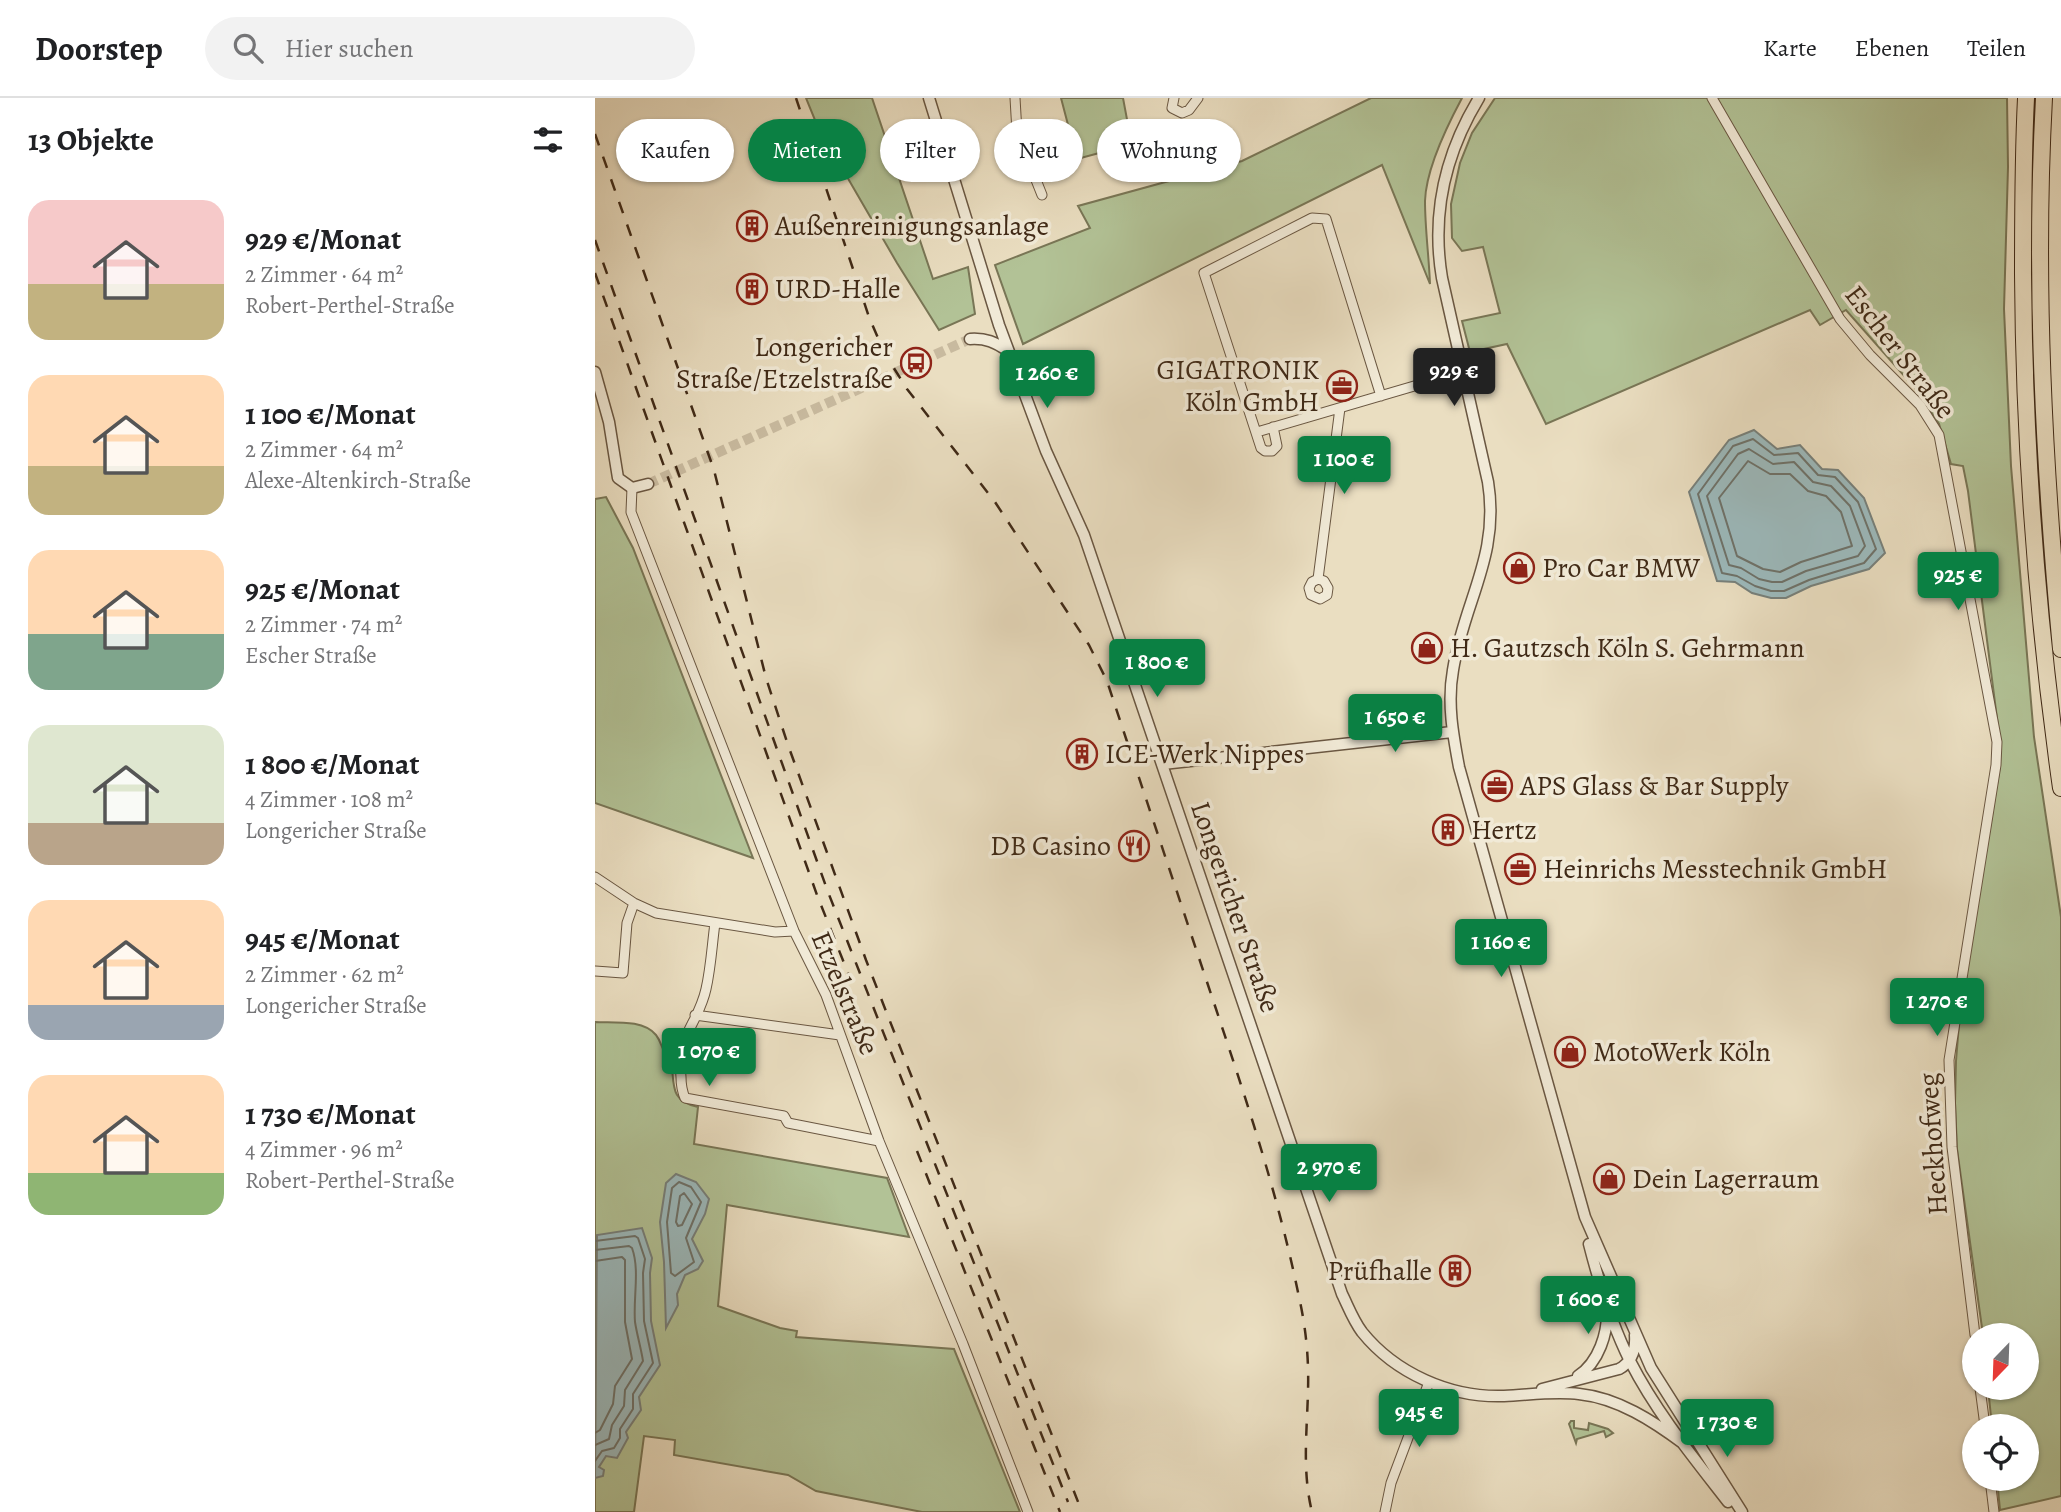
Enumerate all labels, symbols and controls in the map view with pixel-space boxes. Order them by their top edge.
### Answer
search box [205,17,695,80]
text: Doorstep [35,26,163,71]
icon: search [229,29,267,67]
text: Hier suchen [285,31,414,66]
text: Karte [1763,32,1817,64]
text: Ebenen [1855,32,1929,64]
text: Teilen [1967,32,2026,64]
chip: Kaufen [616,119,734,182]
chip: Mieten [748,119,866,182]
chip: Filter [880,119,980,182]
chip: Neu [994,119,1083,182]
chip: Wohnung [1097,119,1241,182]
text: 13 Objekte [28,120,154,160]
icon: filters [529,121,567,159]
place label: Außenreinigungsanlage [774,207,1049,245]
building icon: Außenreinigungsanlage [735,209,769,243]
text: 929 €/Monat [245,219,401,259]
icon: home [84,228,168,312]
text: 2 Zimmer · 64 m² [245,259,403,290]
place label: URD-Halle [775,270,900,308]
building icon: URD-Halle [735,272,769,306]
street label: Escher Straße [1836,277,1964,427]
text: Robert-Perthel-Straße [245,290,455,321]
place label: Longericher Straße/Etzelstraße [676,328,893,398]
bus stop icon: Longericher Straße/Etzelstraße [899,346,933,380]
pin: 929 € [1405,348,1503,408]
pin: 1 260 € [982,350,1112,410]
place label: GIGATRONIK Köln GmbH [1157,351,1319,421]
text: 929 € [1429,355,1479,386]
text: 1 260 € [1016,357,1078,388]
office icon: GIGATRONIK Köln GmbH [1325,369,1359,403]
text: 1 100 €/Monat [245,394,416,434]
icon: home [84,403,168,487]
text: 2 Zimmer · 64 m² [245,434,403,465]
pin: 1 100 € [1279,436,1409,496]
text: 1 100 € [1314,443,1374,474]
text: Alexe-Altenkirch-Straße [245,465,471,496]
place label: Pro Car BMW [1542,549,1701,587]
shop icon: Pro Car BMW [1502,551,1536,585]
pin: 925 € [1909,552,2007,612]
text: 925 € [1934,559,1982,590]
text: 925 €/Monat [245,569,400,609]
icon: home [84,578,168,662]
text: 2 Zimmer · 74 m² [245,609,402,640]
place label: H. Gautzsch Köln S. Gehrmann [1450,629,1805,667]
shop icon: H. Gautzsch Köln S. Gehrmann [1410,631,1444,665]
text: Escher Straße [245,640,377,671]
pin: 1 800 € [1092,640,1222,699]
text: 1 800 € [1125,646,1189,677]
pin: 1 650 € [1330,694,1460,754]
text: 1 650 € [1364,701,1426,732]
place label: ICE-Werk Nippes [1105,735,1305,773]
building icon: ICE-Werk Nippes [1065,737,1099,771]
text: 1 800 €/Monat [245,744,419,784]
icon: home [84,753,168,837]
place label: APS Glass & Bar Supply [1519,767,1789,805]
office icon: APS Glass & Bar Supply [1480,769,1514,803]
text: 4 Zimmer · 108 m² [245,784,413,815]
street label: Longericher Straße [1181,796,1289,1018]
place label: Hertz [1471,811,1537,849]
building icon: Hertz [1431,813,1465,847]
text: Longericher Straße [245,815,427,846]
place label: DB Casino [990,827,1111,865]
restaurant icon: DB Casino [1117,829,1151,863]
place label: Heinrichs Messtechnik GmbH [1543,850,1887,888]
office icon: Heinrichs Messtechnik GmbH [1503,852,1537,886]
text: 945 €/Monat [245,919,400,959]
pin: 1 160 € [1436,920,1566,979]
street label: Etzelstraße [802,925,888,1061]
text: 1 160 € [1471,926,1531,957]
icon: home [84,928,168,1012]
text: 2 Zimmer · 62 m² [245,959,404,990]
pin: 1 270 € [1872,978,2002,1038]
text: 1 270 € [1906,985,1968,1016]
text: Longericher Straße [245,990,427,1021]
pin: 1 070 € [644,1028,774,1088]
place label: MotoWerk Köln [1593,1033,1771,1071]
text: 1 070 € [678,1035,740,1066]
shop icon: MotoWerk Köln [1553,1035,1587,1069]
street label: Heckhofweg [1909,1072,1957,1216]
text: 1 730 €/Monat [245,1094,416,1134]
icon: home [84,1103,168,1187]
text: 4 Zimmer · 96 m² [245,1134,403,1165]
pin: 2 970 € [1264,1144,1394,1204]
text: 2 970 € [1297,1151,1361,1182]
place label: Dein Lagerraum [1632,1160,1820,1198]
shop icon: Dein Lagerraum [1592,1162,1626,1196]
text: Robert-Perthel-Straße [245,1165,455,1196]
place label: Prüfhalle [1328,1252,1432,1290]
building icon: Prüfhalle [1438,1254,1472,1288]
pin: 1 600 € [1523,1276,1653,1336]
text: 1 600 € [1556,1283,1620,1314]
north arrow [1962,1323,2039,1400]
map controls [1962,1323,2039,1491]
pin: 945 € [1370,1390,1468,1449]
text: 945 € [1395,1396,1443,1427]
pin: 1 730 € [1662,1400,1792,1459]
text: 1 730 € [1697,1406,1757,1437]
button: locate [1962,1414,2039,1491]

